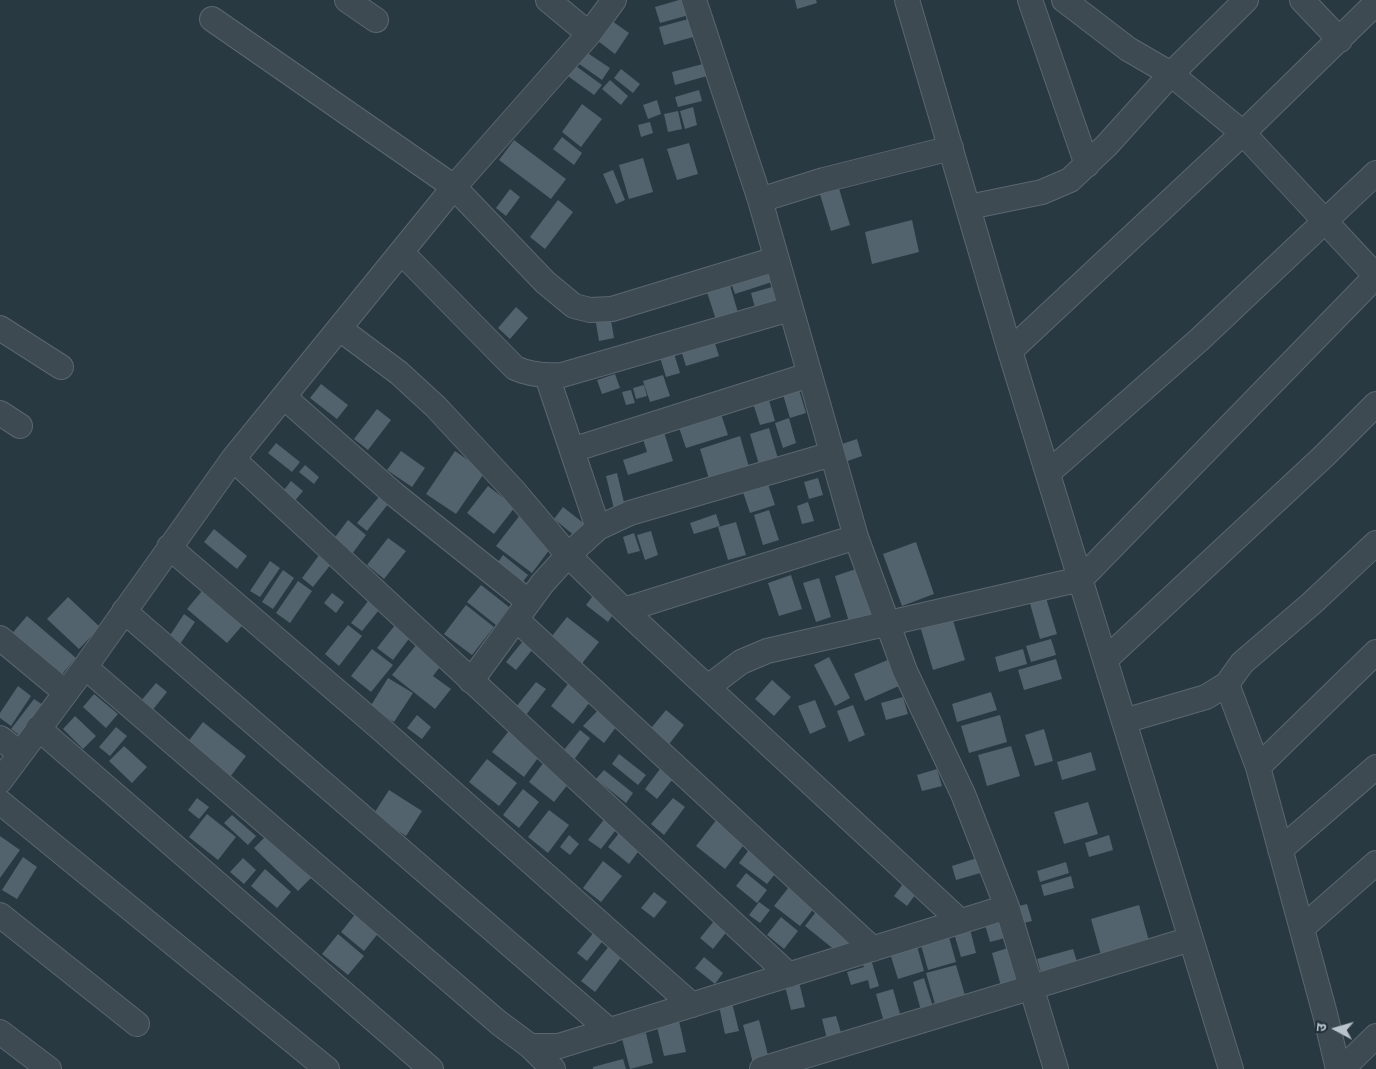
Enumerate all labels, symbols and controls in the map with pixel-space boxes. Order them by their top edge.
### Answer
north arrow [1311,1004,1361,1054]
text: उ [1312,1022,1330,1032]

